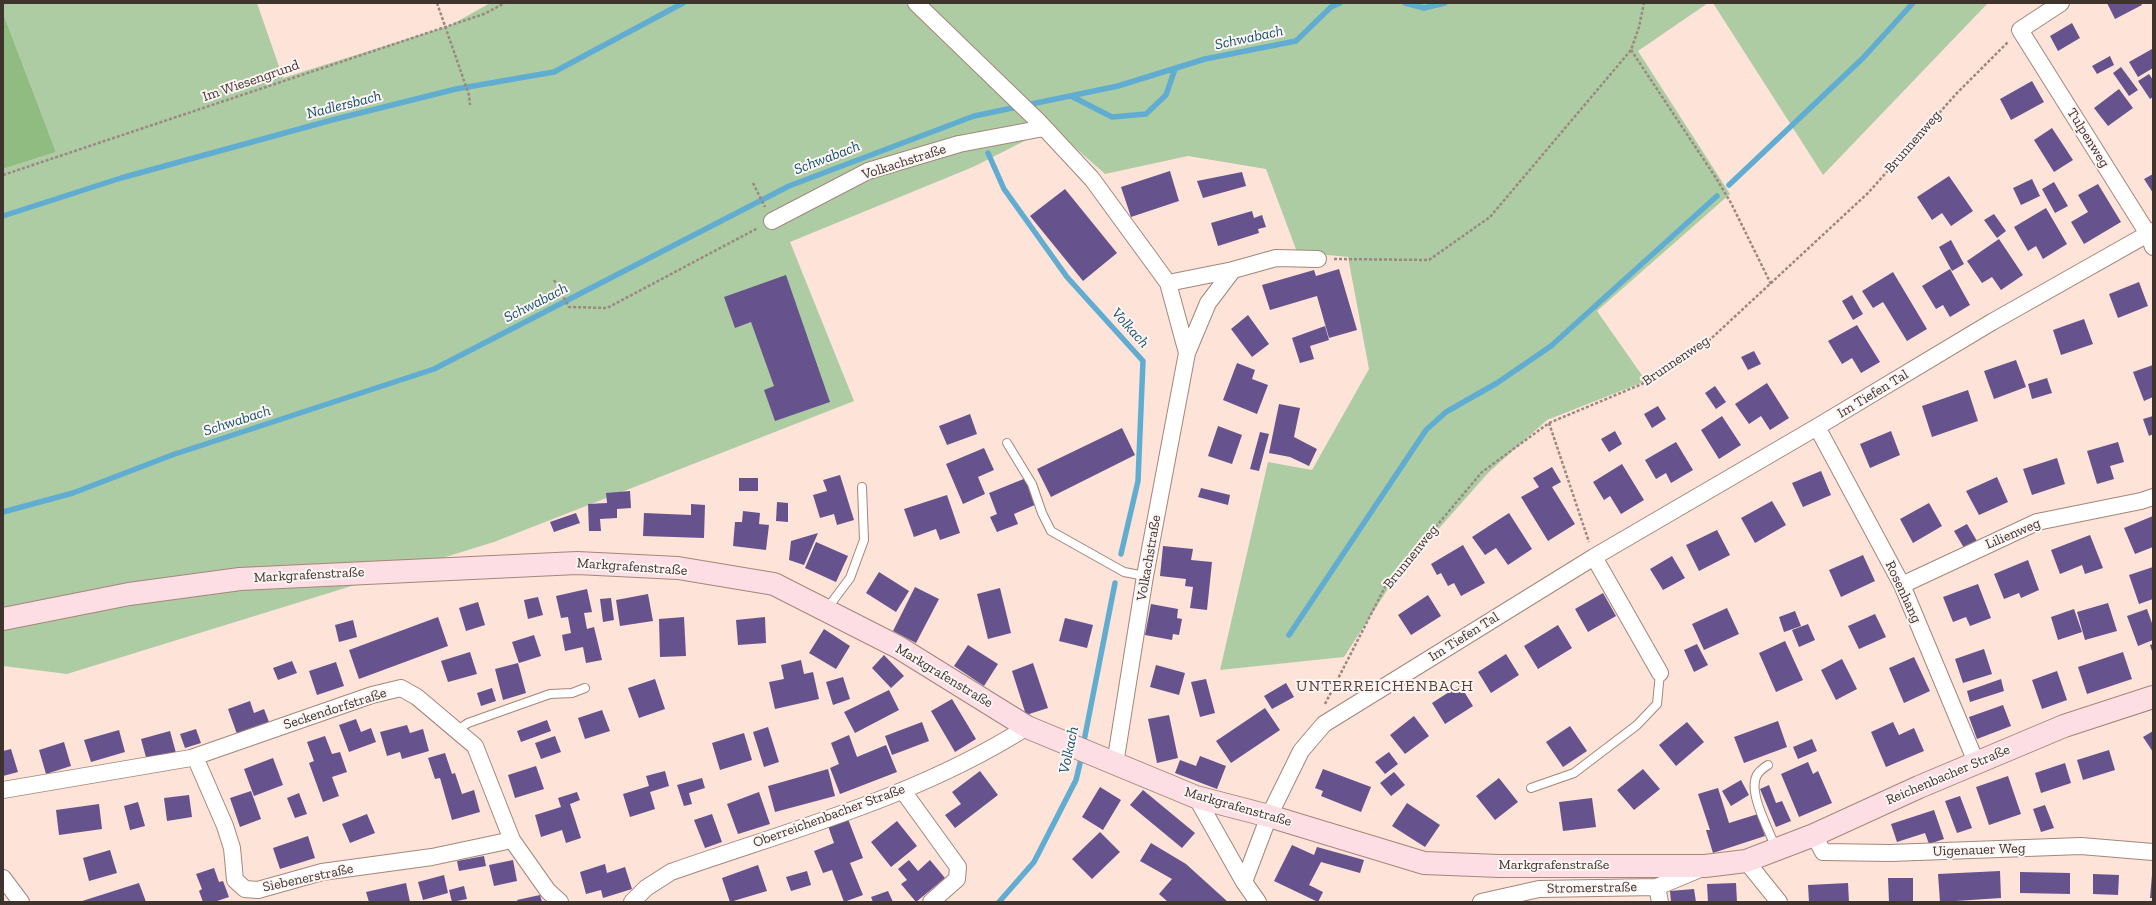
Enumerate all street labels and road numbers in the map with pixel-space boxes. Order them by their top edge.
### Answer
street label: Im Wiesengrund [201,57,301,105]
street label: Tulpenweg [2063,105,2113,171]
street label: Brunnenweg [1881,107,1945,177]
street label: Volkachstraße [860,141,948,183]
street label: Brunnenweg [1639,332,1713,390]
street label: Im Tiefen Tal [1834,366,1912,422]
street label: Volkachstraße [1133,514,1165,602]
street label: Lilienweg [1983,515,2043,553]
street label: Brunnenweg [1380,522,1442,592]
street label: Markgrafenstraße [576,555,688,579]
street label: Rosenhang [1881,558,1925,626]
street label: Markgrafenstraße [253,564,365,586]
street label: Im Tiefen Tal [1426,609,1502,665]
street label: Markgrafenstraße [892,640,996,712]
street label: Seckendorfstraße [282,684,388,734]
street label: Reichenbacher Straße [1883,741,2013,809]
street label: Oberreichenbacher Straße [751,781,907,851]
street label: Markgrafenstraße [1182,784,1294,830]
street label: Uigenauer Weg [1932,840,2026,860]
street label: Markgrafenstraße [1499,857,1609,873]
street label: Siebenerstraße [261,860,355,896]
street label: Stromerstraße [1547,879,1637,897]

